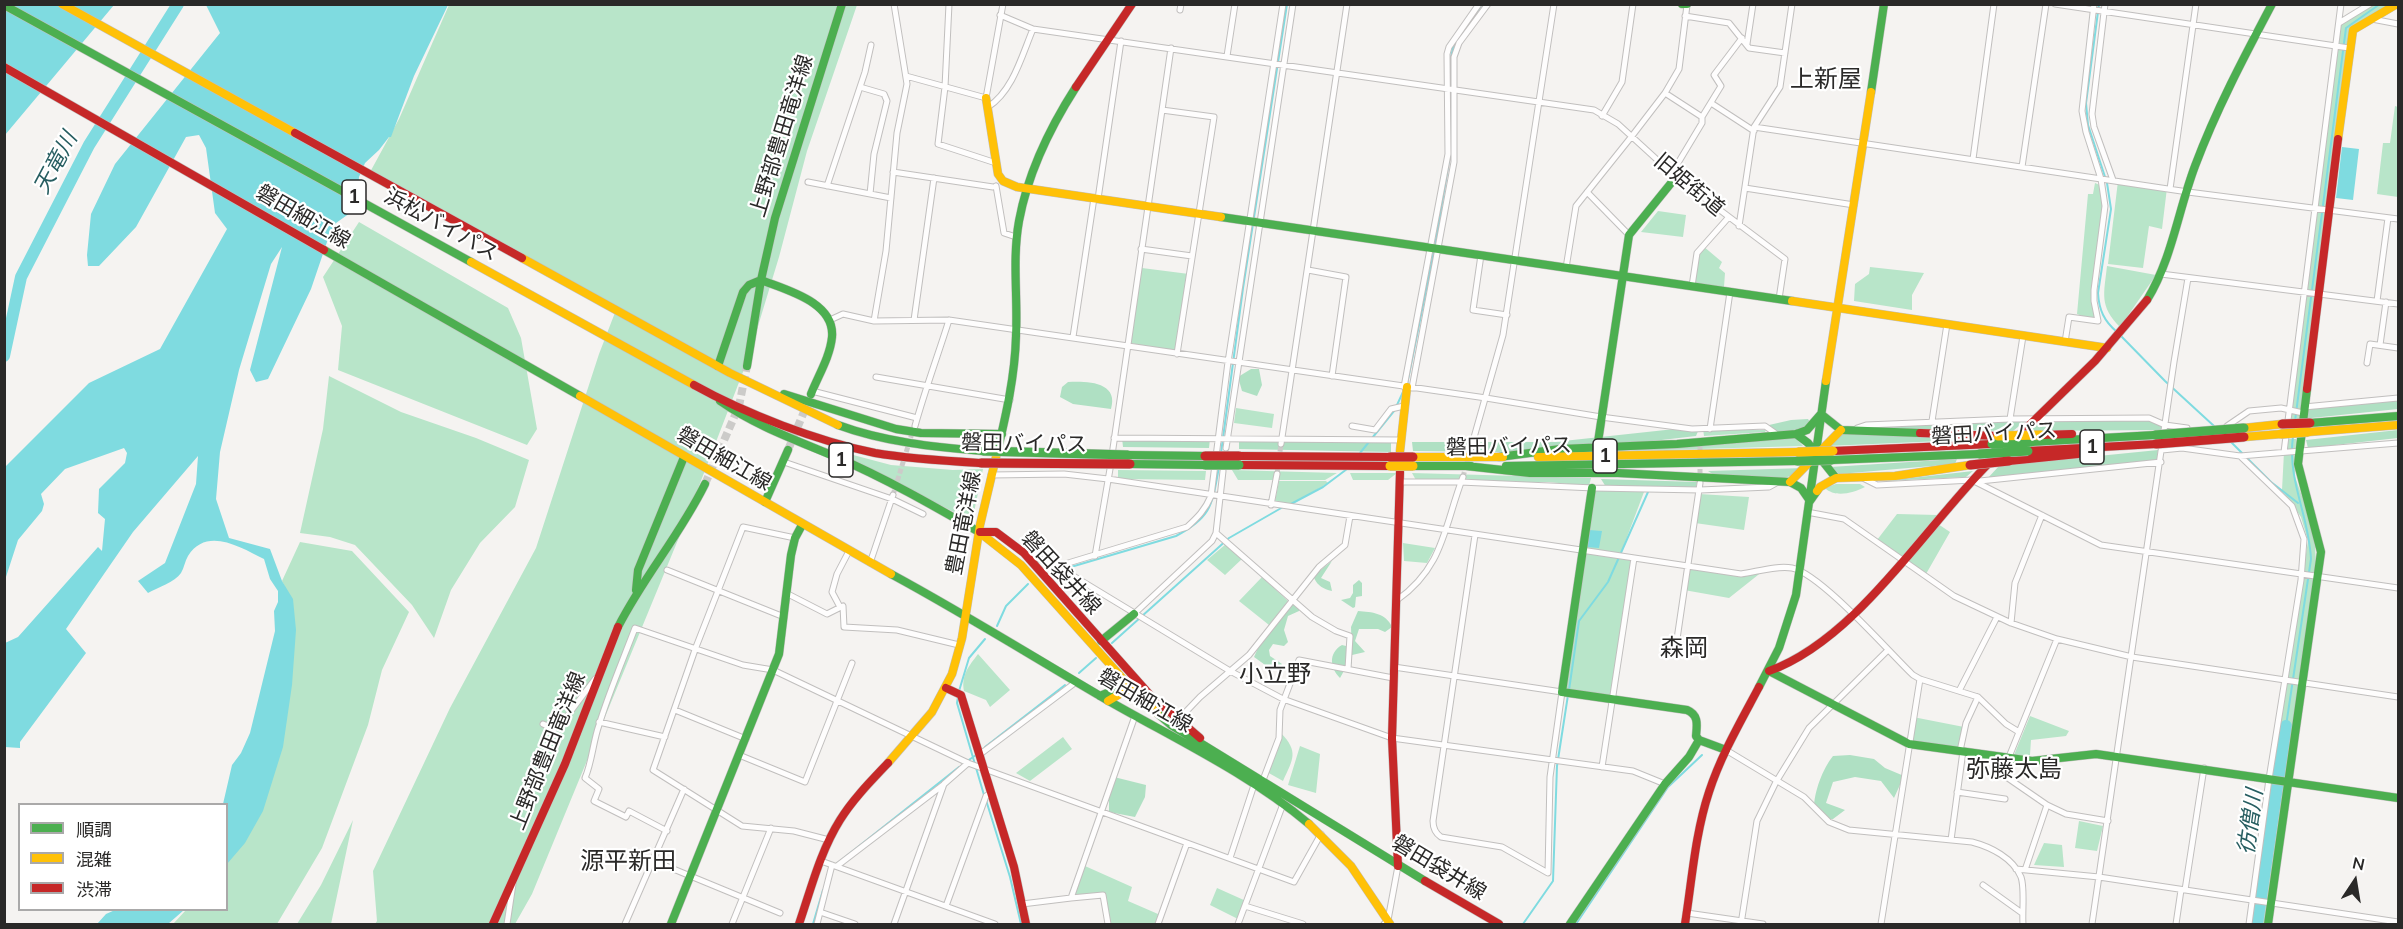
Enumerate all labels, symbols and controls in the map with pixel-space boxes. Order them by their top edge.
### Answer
street label: 上野部豊田竜洋線 [745,52,819,220]
district label: 上新屋 [1790,66,1862,94]
water label: 天竜川 [29,128,83,198]
street label: 旧姫街道 [1649,148,1729,222]
street label: 磐田細江線 [251,180,355,254]
road number: 1 [342,180,366,214]
street label: 浜松バイパス [380,183,502,267]
street label: 磐田バイパス [1930,418,2058,450]
street label: 磐田細江線 [672,422,776,496]
street label: 磐田バイパス [961,430,1087,458]
road number: 1 [2080,430,2104,464]
street label: 磐田バイパス [1446,433,1572,461]
road number: 1 [1593,439,1617,473]
road number: 1 [829,443,853,477]
street label: 豊田竜洋線 [942,469,986,577]
street label: 磐田袋井線 [1016,526,1106,620]
district label: 森岡 [1660,635,1708,663]
district label: 小立野 [1239,661,1311,689]
street label: 磐田細江線 [1093,664,1197,738]
street label: 上野部豊田竜洋線 [505,668,591,834]
district label: 弥藤太島 [1966,756,2062,784]
water label: 彷僧川 [2233,787,2269,857]
legend [18,803,228,911]
text: 順調 [76,818,112,841]
street label: 磐田袋井線 [1388,830,1490,906]
text: 混雑 [76,848,112,871]
district label: 源平新田 [580,848,676,876]
north arrow [2325,851,2385,911]
text: N [2351,852,2367,874]
text: 渋滞 [76,878,112,901]

